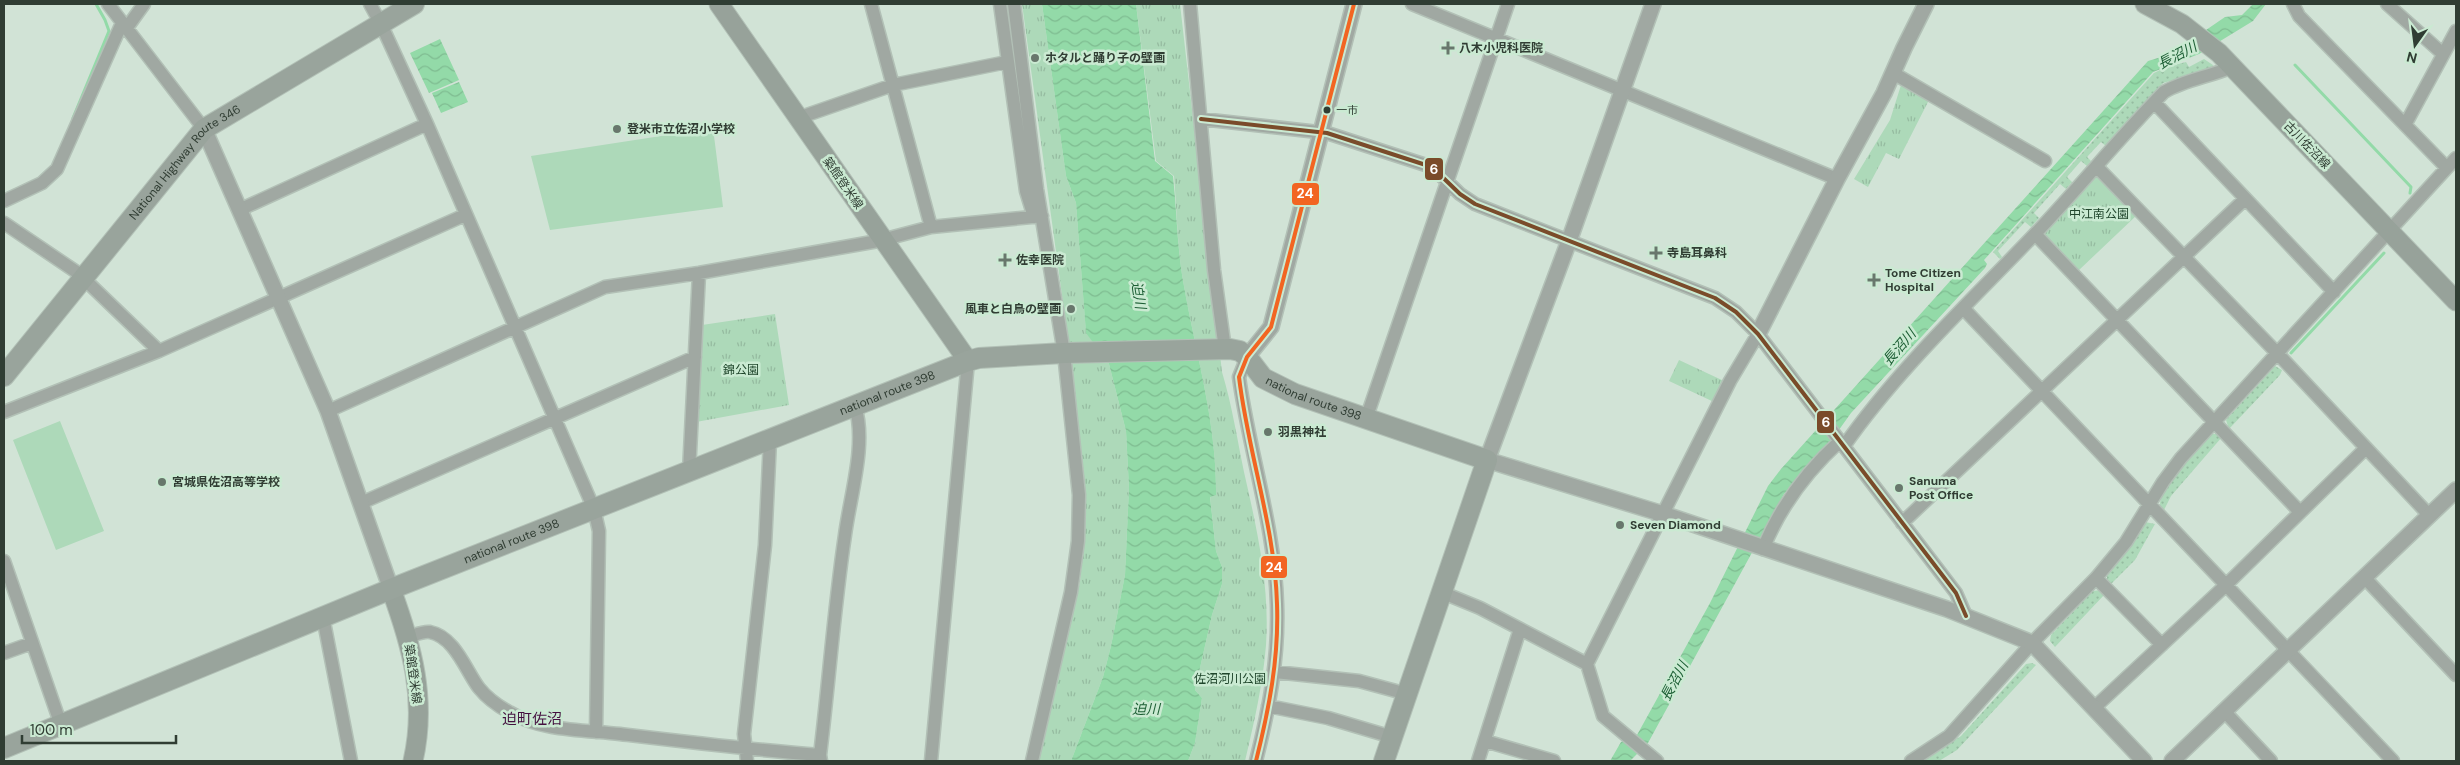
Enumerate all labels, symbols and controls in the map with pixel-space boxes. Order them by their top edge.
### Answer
north arrow [2390,20,2440,70]
water label: 長沼川 [2154,36,2202,73]
place label: 八木小児科医院 [1459,40,1543,56]
marker: 八木小児科医院 [1441,41,1455,55]
text: N [2405,48,2419,68]
place label: ホタルと踊り子の壁画 [1045,50,1165,66]
marker: ホタルと踊り子の壁画 [1029,52,1041,64]
street label: National Highway Route 346 [126,101,243,223]
place label: 一市 [1336,103,1358,117]
marker: 一市 [1322,105,1332,115]
street label: 古川佐沼線 [2280,118,2334,172]
place label: 登米市立佐沼小学校 [627,121,735,137]
marker: 登米市立佐沼小学校 [611,123,623,135]
street label: 築館登米線 [819,154,867,212]
line badge: 6 [1424,157,1444,181]
text: 6 [1430,160,1439,178]
line badge: 24 [1291,182,1320,206]
text: 24 [1296,184,1314,202]
park label: 中江南公園 [2069,206,2129,222]
place label: 寺島耳鼻科 [1667,245,1727,261]
marker: 寺島耳鼻科 [1649,246,1663,260]
place label: 佐幸医院 [1016,252,1064,268]
marker: 佐幸医院 [998,253,1012,267]
place label: Tome Citizen Hospital [1885,265,1961,295]
marker: Tome Citizen Hospital [1867,273,1881,287]
water label: 迫川 [1128,280,1150,312]
place label: 風車と白鳥の壁画 [965,301,1061,317]
marker: 風車と白鳥の壁画 [1065,303,1077,315]
water label: 長沼川 [1878,324,1921,369]
park label: 錦公園 [723,362,759,378]
street label: national route 398 [837,367,937,419]
street label: national route 398 [1263,373,1364,424]
line badge: 6 [1816,410,1835,434]
text: 6 [1822,413,1831,431]
place label: 羽黒神社 [1278,424,1326,440]
marker: 羽黒神社 [1262,426,1274,438]
place label: Sanuma Post Office [1909,473,1973,503]
place label: 宮城県佐沼高等学校 [172,474,280,490]
marker: 宮城県佐沼高等学校 [156,476,168,488]
marker: Sanuma Post Office [1893,482,1905,494]
street label: national route 398 [461,515,562,567]
place label: Seven Diamond [1630,517,1721,533]
marker: Seven Diamond [1614,519,1626,531]
line badge: 24 [1260,555,1288,579]
text: 24 [1265,558,1283,576]
street label: 築館登米線 [401,643,425,705]
water label: 長沼川 [1656,656,1693,704]
park label: 佐沼河川公園 [1194,671,1266,687]
water label: 迫川 [1132,700,1162,718]
district label: 迫町佐沼 [502,709,562,729]
scale bar [22,712,176,744]
text: 100 m [30,720,73,740]

